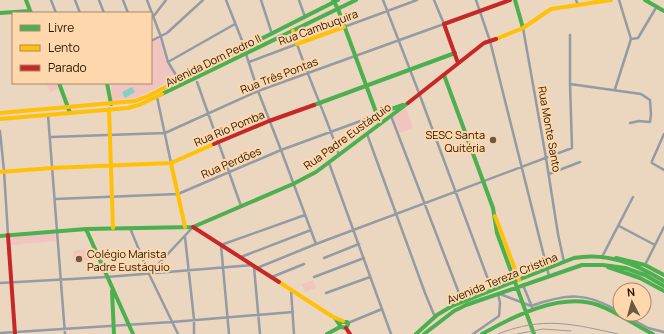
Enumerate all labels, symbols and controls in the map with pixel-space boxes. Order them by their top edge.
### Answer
street label: Rua Cambuquira [276,6,360,48]
legend [12,12,152,84]
text: Livre [48,19,74,36]
street label: Avenida Dom Pedro II [163,30,263,90]
text: Lento [48,39,80,56]
street label: Rua Três Pontas [238,53,320,97]
text: Parado [48,59,87,76]
street label: Rua Monte Santo [535,85,565,174]
street label: Rua Padre Eustáquio [300,99,394,173]
street label: Rua Rio Pomba [192,106,266,150]
place label: SESC Santa Quitéria [425,127,485,155]
marker: SESC Santa Quitéria [488,135,498,145]
street label: Rua Perdões [199,143,264,181]
place label: Colégio Marista Padre Eustáquio [87,246,170,274]
street label: Avenida Tereza Cristina [444,249,560,307]
marker: Colégio Marista Padre Eustáquio [74,254,84,264]
north arrow [612,282,652,322]
text: N [626,284,636,299]

